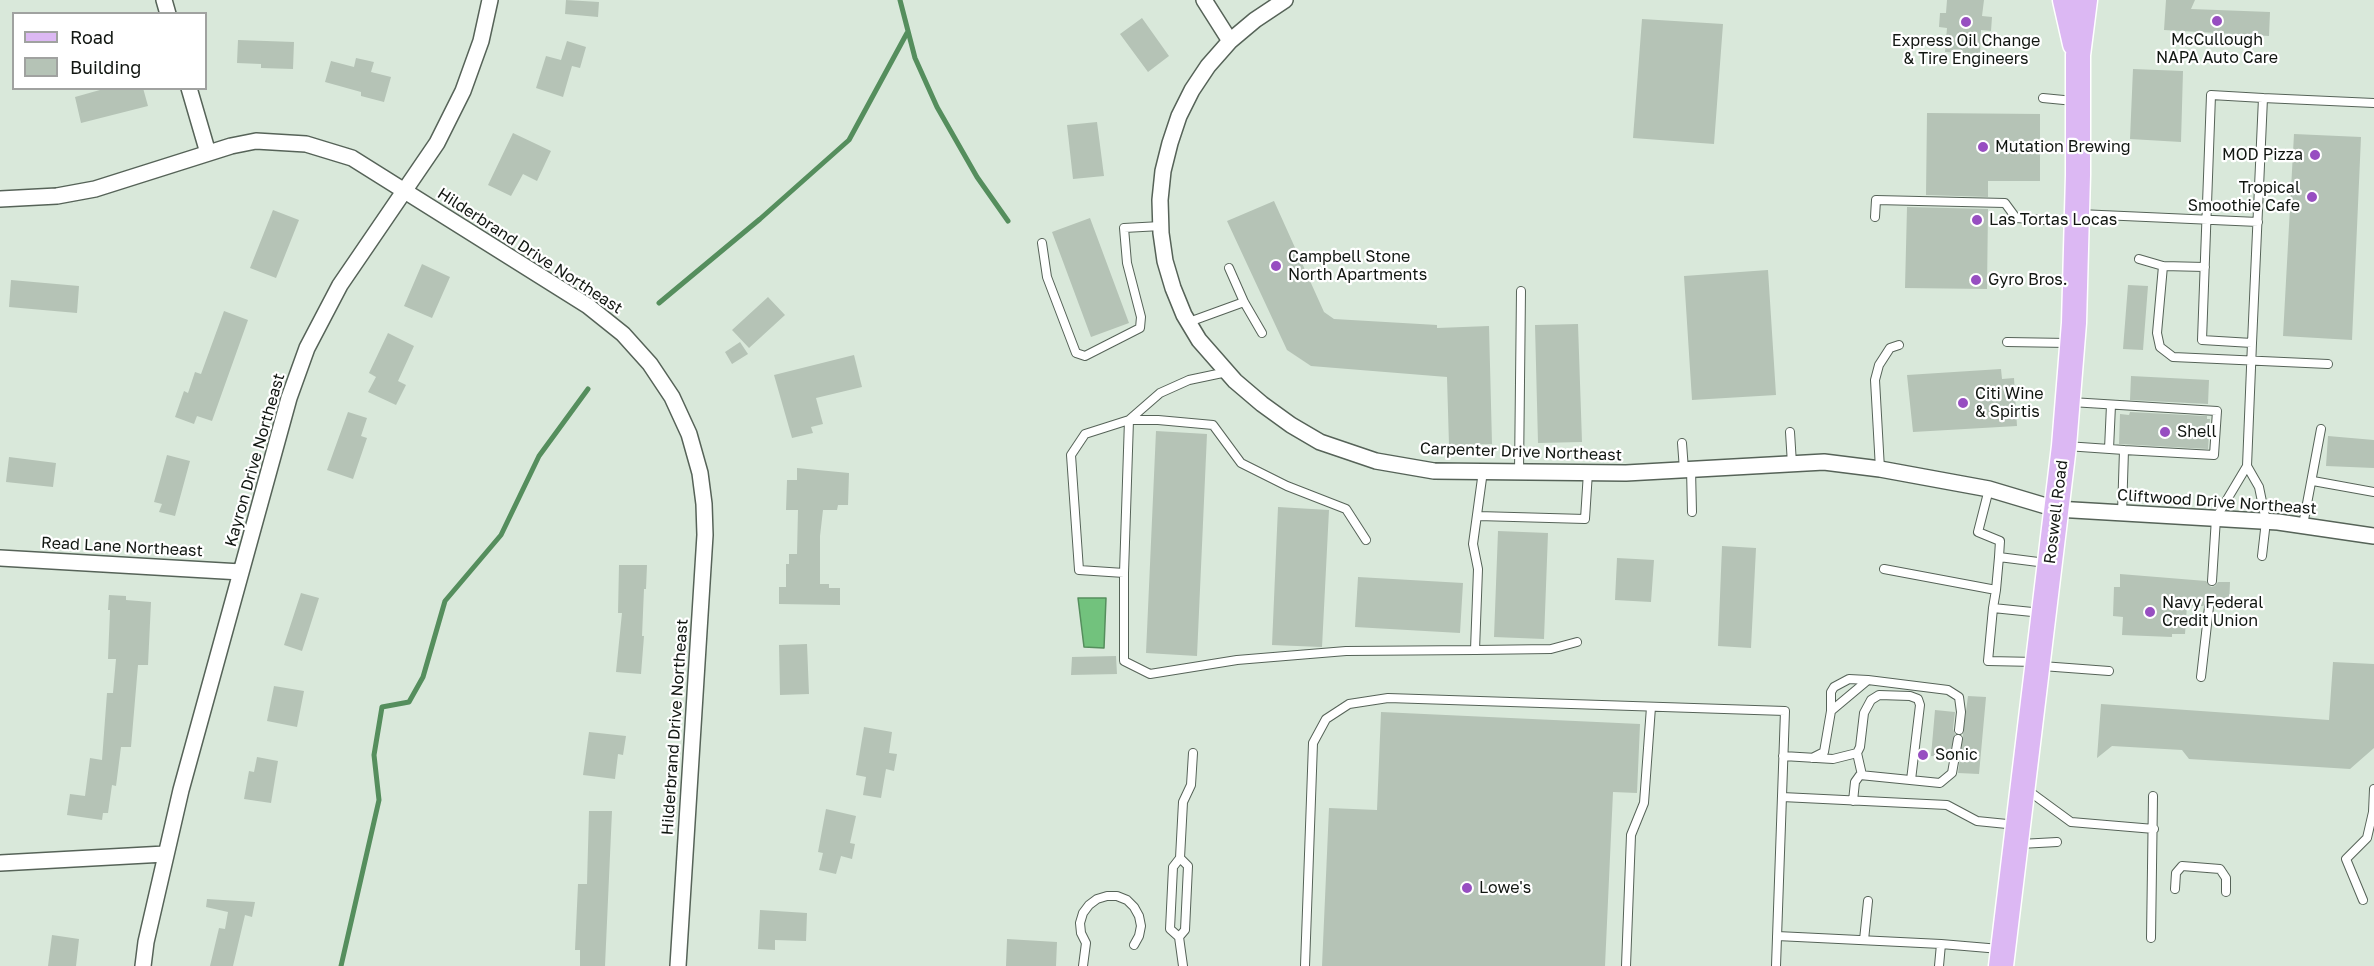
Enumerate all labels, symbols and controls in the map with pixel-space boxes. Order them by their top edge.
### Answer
legend [12,12,207,90]
marker: McCullough NAPA Auto Care [2210,14,2224,28]
marker: Express Oil Change & Tire Engineers [1959,15,1973,29]
text: Road [70,26,114,48]
place label: McCullough NAPA Auto Care [2156,30,2278,68]
place label: Express Oil Change & Tire Engineers [1892,31,2040,69]
text: Building [70,56,141,78]
place label: Mutation Brewing [1995,137,2131,157]
marker: Mutation Brewing [1976,140,1990,154]
place label: MOD Pizza [2222,145,2303,165]
marker: MOD Pizza [2308,148,2322,162]
place label: Tropical Smoothie Cafe [2188,178,2300,216]
street label: Hilderbrand Drive Northeast [434,184,626,318]
marker: Tropical Smoothie Cafe [2305,190,2319,204]
place label: Las Tortas Locas [1989,210,2117,230]
marker: Las Tortas Locas [1970,213,1984,227]
place label: Campbell Stone North Apartments [1288,247,1427,285]
marker: Campbell Stone North Apartments [1269,259,1283,273]
place label: Gyro Bros. [1988,270,2068,290]
marker: Gyro Bros. [1969,273,1983,287]
street label: Kayron Drive Northeast [221,371,289,549]
place label: Citi Wine & Spirtis [1975,384,2044,422]
marker: Citi Wine & Spirtis [1956,396,1970,410]
place label: Shell [2177,422,2217,442]
marker: Shell [2158,425,2172,439]
street label: Carpenter Drive Northeast [1420,439,1622,465]
street label: Roswell Road [2040,459,2072,565]
street label: Cliftwood Drive Northeast [2117,485,2317,519]
street label: Read Lane Northeast [41,533,203,561]
place label: Navy Federal Credit Union [2162,593,2263,631]
marker: Navy Federal Credit Union [2143,605,2157,619]
street label: Hilderbrand Drive Northeast [658,618,692,836]
place label: Sonic [1935,745,1978,765]
marker: Sonic [1916,748,1930,762]
place label: Lowe's [1479,878,1531,898]
marker: Lowe's [1460,881,1474,895]

